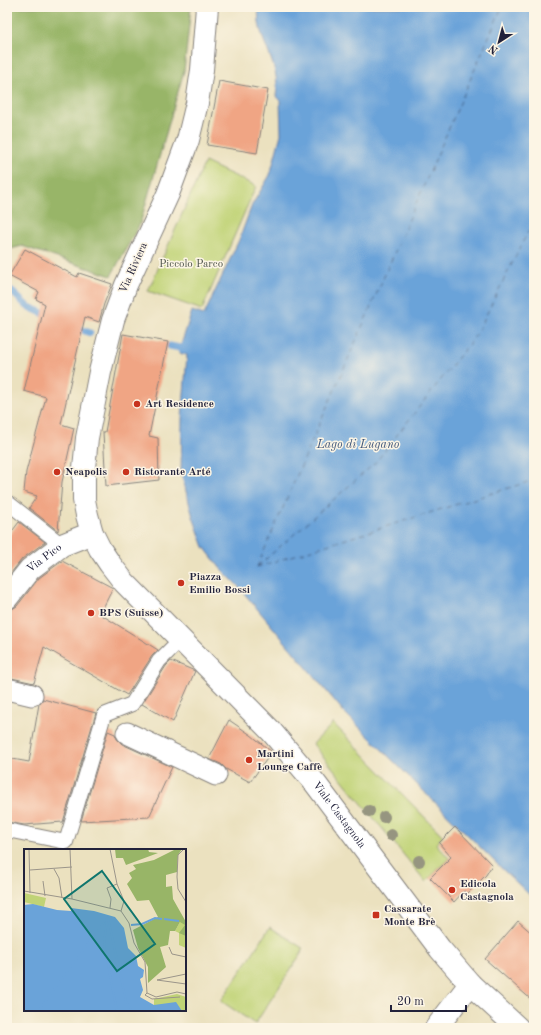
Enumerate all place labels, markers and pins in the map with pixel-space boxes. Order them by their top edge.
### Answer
marker: Art Residence [132,399,142,409]
place label: Art Residence [145,399,214,410]
marker: Neapolis [52,467,62,477]
place label: Neapolis [65,467,107,478]
marker: Ristorante Arté [121,467,131,477]
place label: Ristorante Arté [134,467,211,478]
place label: Piazza Emilio Bossi [189,572,250,596]
marker: Piazza Emilio Bossi [176,578,186,588]
marker: BPS (Suisse) [86,608,96,618]
place label: BPS (Suisse) [99,608,163,619]
place label: Martini Lounge Caffè [257,749,322,773]
marker: Martini Lounge Caffè [244,755,254,765]
place label: Edicola Castagnola [460,879,514,903]
marker: Edicola Castagnola [447,885,457,895]
place label: Cassarate Monte Brè [384,904,436,928]
marker: Cassarate Monte Brè [371,910,381,920]

